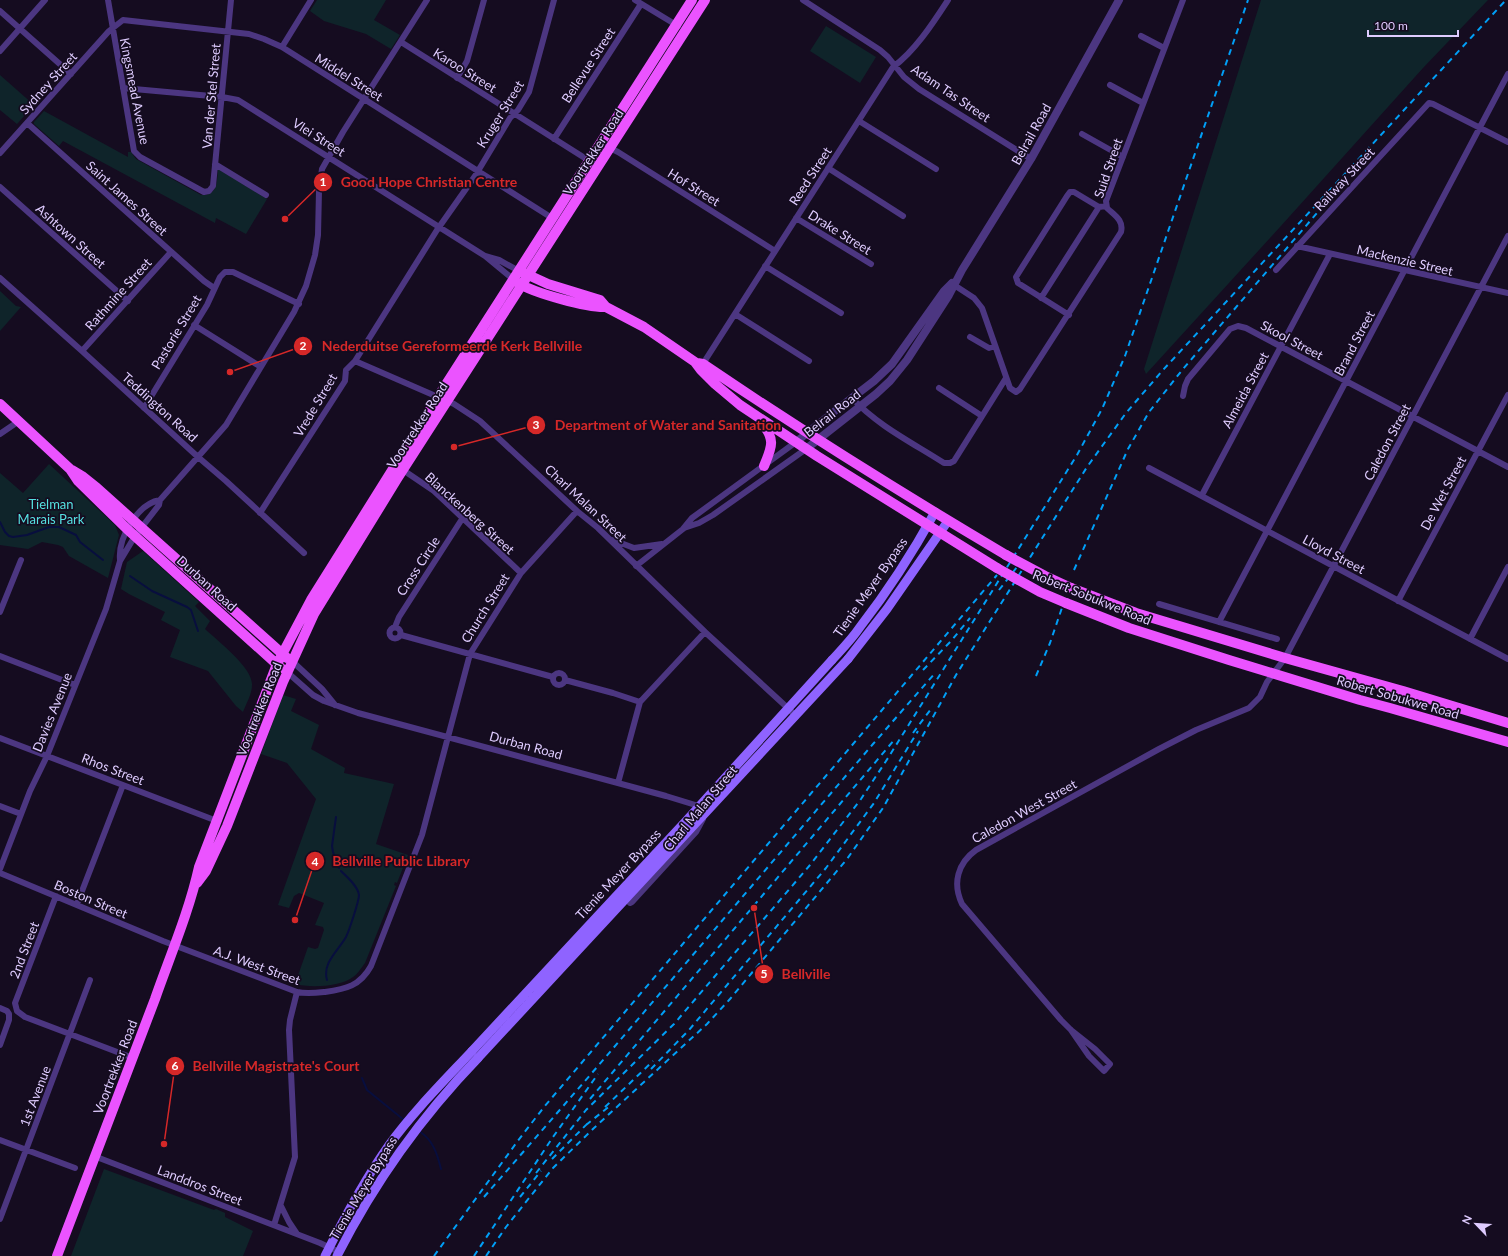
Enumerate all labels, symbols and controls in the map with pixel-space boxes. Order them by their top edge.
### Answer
scale bar [1368,12,1458,38]
text: 100 m [1374,18,1408,33]
street label: Bellevue Street [558,24,618,106]
street label: Kingsmead Avenue [117,36,153,146]
street label: Van der Stel Street [198,42,224,149]
street label: Karoo Street [430,44,500,96]
street label: Sydney Street [16,48,80,117]
street label: Middel Street [312,50,386,104]
street label: Adam Tas Street [908,61,994,126]
street label: Kruger Street [473,77,527,151]
street label: Belrail Road [1008,101,1054,167]
street label: Voortrekker Road [559,106,627,198]
street label: Vlei Street [290,114,349,160]
street label: Suid Street [1090,136,1126,200]
street label: Reed Street [785,144,835,208]
street label: Railway Street [1311,144,1378,214]
street label: Saint James Street [83,157,171,239]
street label: Hof Street [665,165,723,210]
callout: Good Hope Christian Centre [313,169,526,195]
text: Good Hope Christian Centre [341,173,518,190]
text: 1 [320,174,327,189]
street label: Ashtown Street [33,200,109,272]
street label: Drake Street [805,206,875,258]
street label: Mackenzie Street [1355,241,1455,279]
street label: Rathmine Street [81,254,155,333]
street label: Pastorie Street [148,292,205,372]
street label: Brand Street [1330,307,1378,378]
street label: Skool Street [1258,317,1326,363]
callout: Nederduitse Gereformeerde Kerk Bellville [293,333,590,359]
text: Nederduitse Gereformeerde Kerk Bellville [322,337,583,354]
text: 2 [300,338,307,353]
street label: Almeida Street [1218,349,1272,431]
street label: Teddington Road [119,369,201,445]
street label: Vrede Street [290,370,340,440]
street label: Voortrekker Road [383,379,451,471]
street label: Belrail Road [800,386,864,440]
street label: Caledon Street [1360,401,1414,483]
callout: Department of Water and Sanitation [526,412,789,438]
text: Department of Water and Sanitation [555,416,781,433]
text: 3 [533,417,540,432]
street label: De Wet Street [1417,453,1469,533]
street label: Charl Malan Street [542,461,631,545]
street label: Blanckenberg Street [422,469,518,558]
park label: Tielman Marais Park [18,496,85,527]
street label: Lloyd Street [1300,531,1368,577]
street label: Cross Circle [393,533,443,599]
street label: Tienie Meyer Bypass [830,534,911,640]
street label: Durban Road [174,552,240,614]
street label: Robert Sobukwe Road [1030,566,1154,628]
street label: Church Street [457,570,513,646]
street label: Voortrekker Road [233,660,285,758]
street label: Davies Avenue [29,670,75,754]
street label: Robert Sobukwe Road [1335,672,1461,722]
street label: Durban Road [488,728,564,762]
street label: Rhos Street [79,750,147,788]
street label: Charl Malan Street [660,762,740,854]
street label: Caledon West Street [969,775,1080,846]
street label: Tienie Meyer Bypass [572,825,664,923]
callout: Bellville Public Library [305,848,478,874]
text: Bellville Public Library [332,852,470,869]
text: 4 [312,854,319,869]
street label: Boston Street [52,876,130,922]
street label: 2nd Street [6,919,42,981]
street label: A.J. West Street [212,942,303,988]
callout: Bellville [754,961,839,987]
text: Bellville [782,965,831,982]
text: 5 [761,966,768,981]
street label: Voortrekker Road [90,1018,140,1116]
callout: Bellville Magistrate's Court [165,1053,368,1079]
text: Bellville Magistrate's Court [192,1057,360,1074]
text: 6 [172,1058,179,1073]
street label: 1st Avenue [16,1063,54,1129]
street label: Tienie Meyer Bypass [326,1133,400,1243]
street label: Landdros Street [155,1161,245,1209]
north arrow [1456,1204,1496,1244]
text: N [1459,1213,1474,1226]

